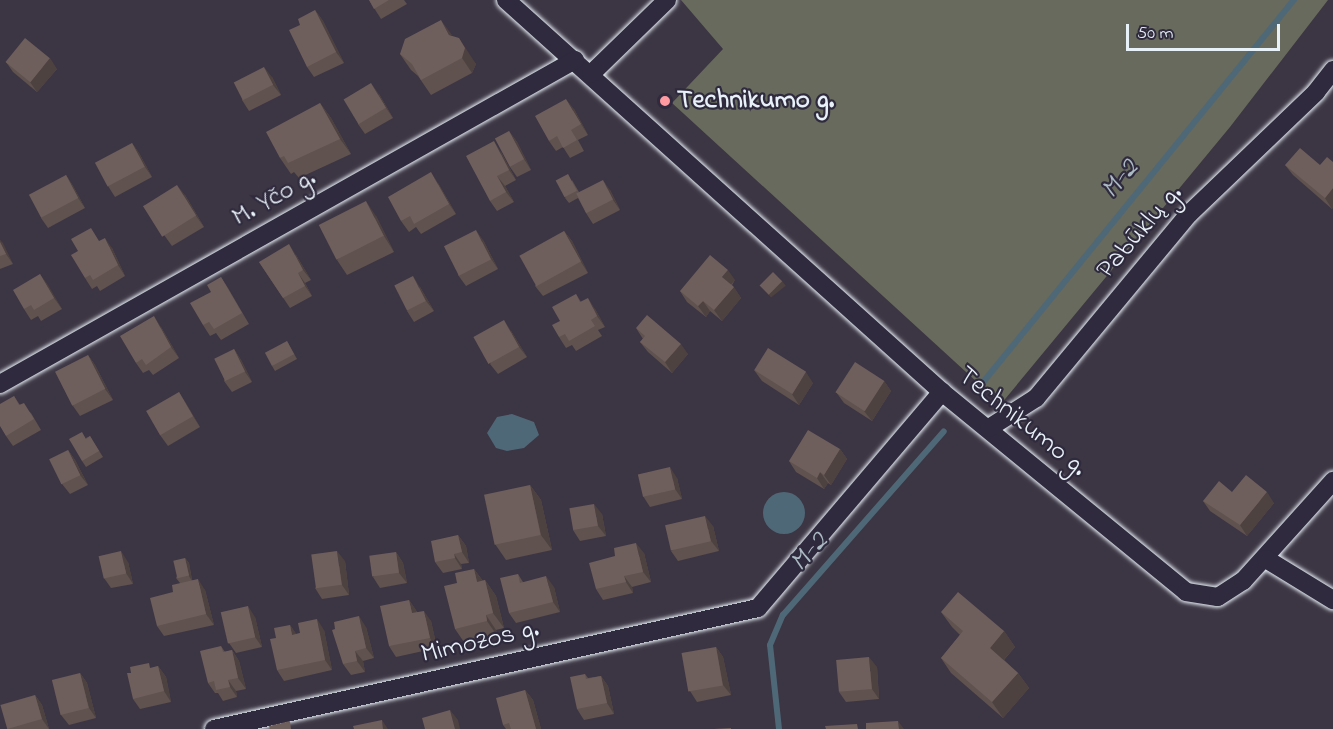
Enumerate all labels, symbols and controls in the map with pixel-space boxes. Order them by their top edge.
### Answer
scale bar [1129,12,1284,50]
text: 50 m [1137,21,1174,47]
place label: Technikumo g. [677,85,834,117]
marker: Technikumo g. [658,94,672,108]
water label: M-2 [1095,153,1147,207]
street label: M. Yčo g. [226,162,322,234]
street label: Pabūklų g. [1090,178,1190,286]
street label: Technikumo g. [951,360,1093,484]
water label: M-2 [784,526,836,580]
street label: Mimozos g. [418,613,542,671]

